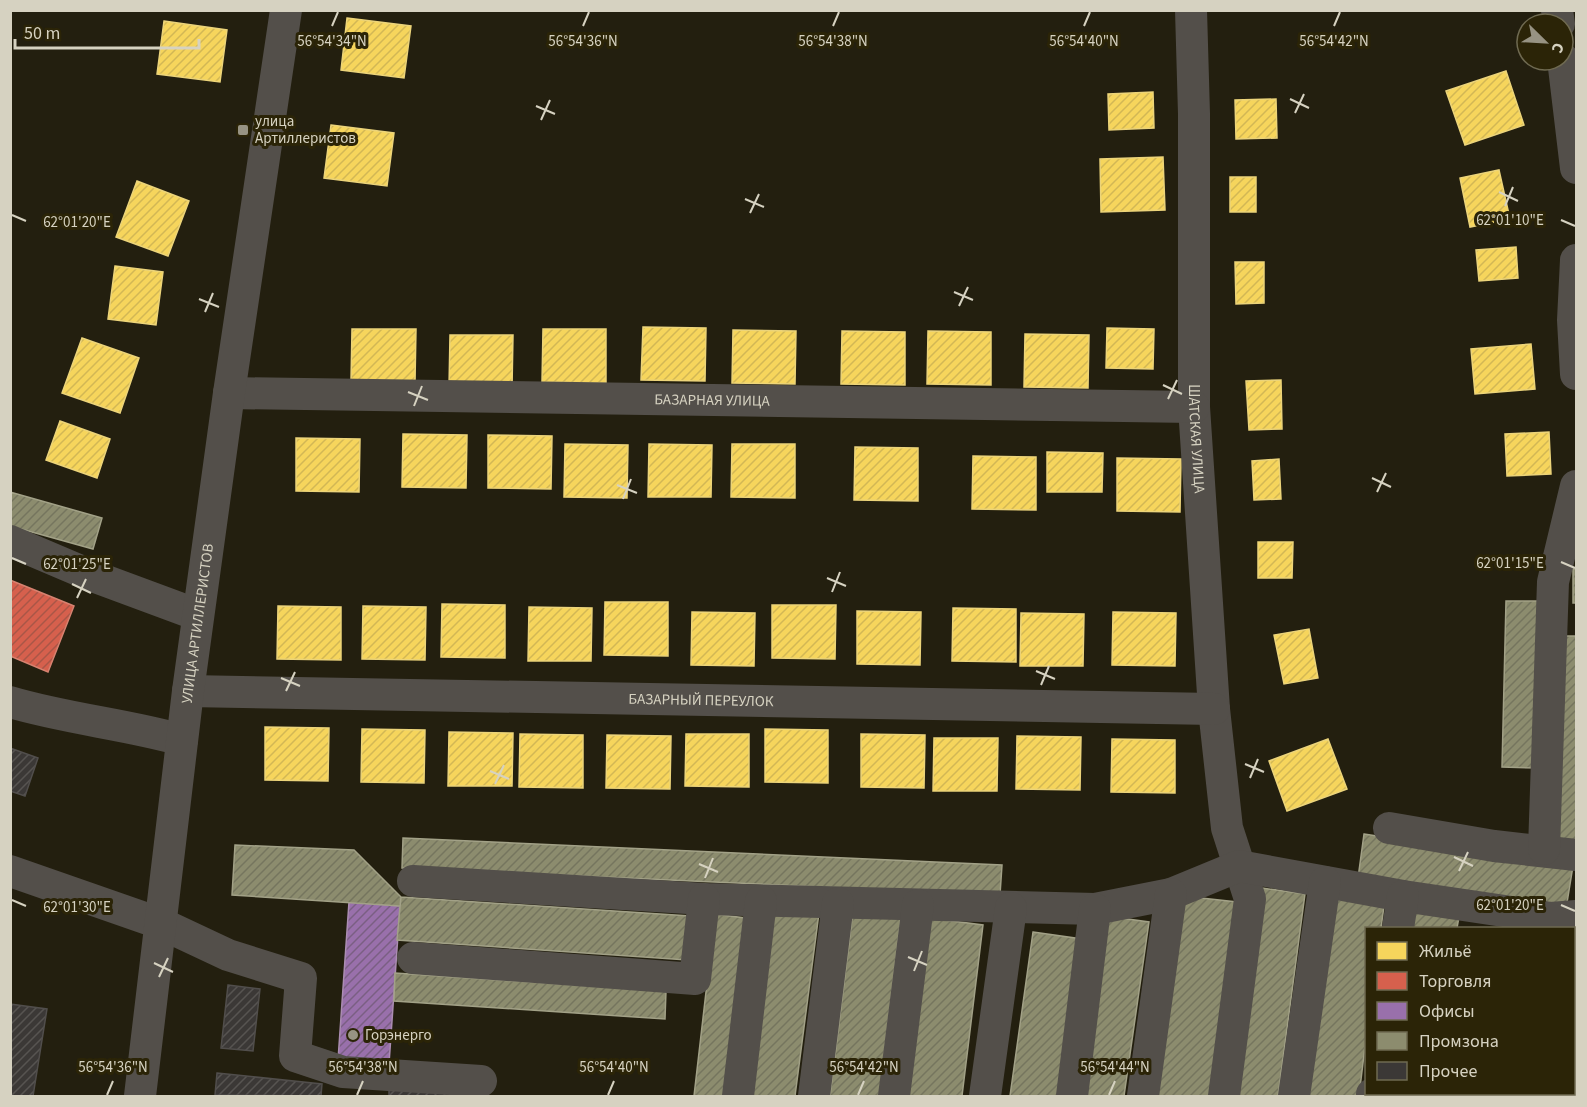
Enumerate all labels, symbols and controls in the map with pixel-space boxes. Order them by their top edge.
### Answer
scale bar [15,12,200,50]
north arrow [1515,12,1575,72]
text: 50 m [24,21,60,46]
text: 56°54'34"N [297,31,367,52]
text: 56°54'36"N [548,31,618,52]
text: 56°54'38"N [798,31,868,52]
text: 56°54'40"N [1049,31,1119,52]
text: 56°54'42"N [1299,31,1369,52]
text: С [1546,39,1570,56]
place label: улица Артиллеристов [255,111,356,149]
marker: улица Артиллеристов [236,123,250,137]
text: 62°01'10"E [1476,210,1544,231]
text: 62°01'20"E [43,212,111,233]
street label: ШАТСКАЯ УЛИЦА [1183,384,1210,495]
street label: БАЗАРНАЯ УЛИЦА [654,389,771,412]
street label: УЛИЦА АРТИЛЛЕРИСТОВ [177,542,219,705]
text: 62°01'15"E [1476,553,1544,574]
text: 62°01'25"E [43,554,111,575]
street label: БАЗАРНЫЙ ПЕРЕУЛОК [628,689,774,712]
text: 62°01'20"E [1476,895,1544,916]
text: 62°01'30"E [43,897,111,918]
legend [1365,927,1575,1095]
text: Жильё [1419,939,1472,964]
text: Торговля [1419,969,1492,994]
text: Офисы [1419,999,1475,1024]
place label: Горэнерго [365,1025,432,1046]
marker: Горэнерго [346,1028,360,1042]
text: Промзона [1419,1029,1499,1054]
text: 56°54'36"N [78,1057,148,1078]
text: 56°54'38"N [328,1057,398,1078]
text: 56°54'40"N [579,1057,649,1078]
text: 56°54'42"N [829,1057,899,1078]
text: 56°54'44"N [1080,1057,1150,1078]
text: Прочее [1419,1059,1477,1084]

